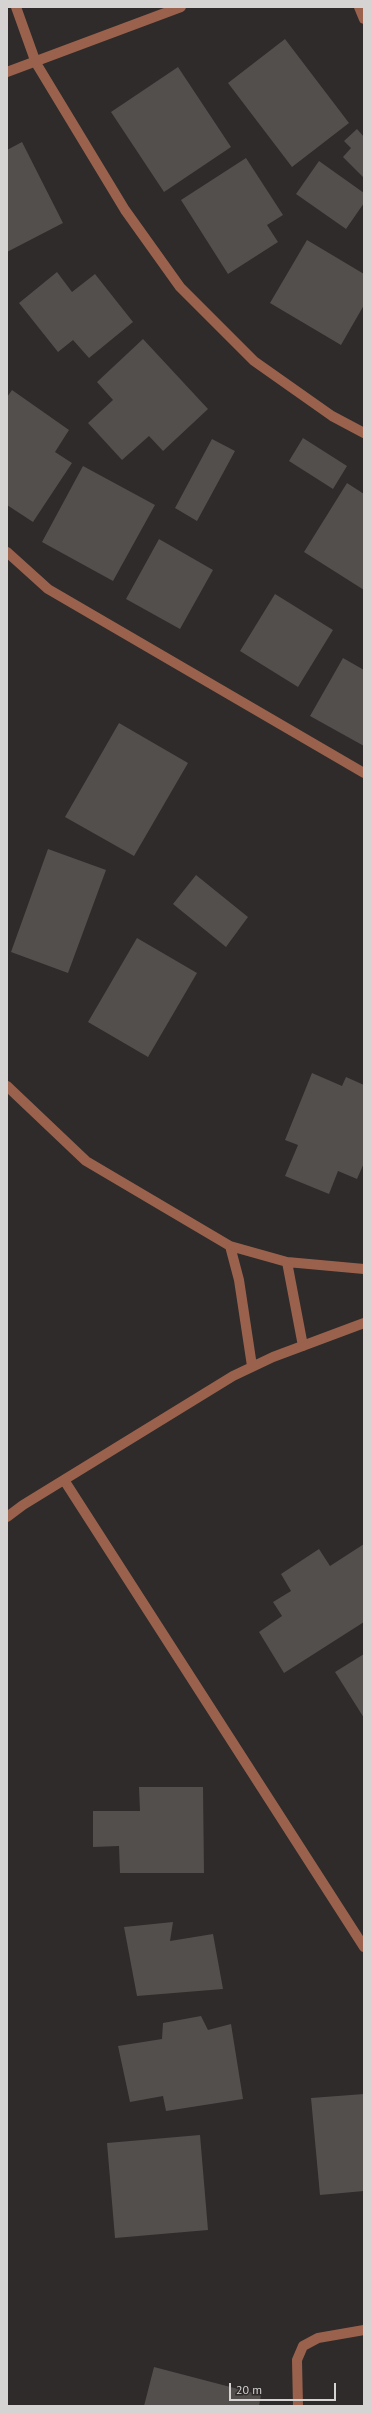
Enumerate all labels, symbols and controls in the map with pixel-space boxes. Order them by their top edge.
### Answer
scale bar [231,2375,338,2401]
text: 20 m [236,2382,262,2397]

